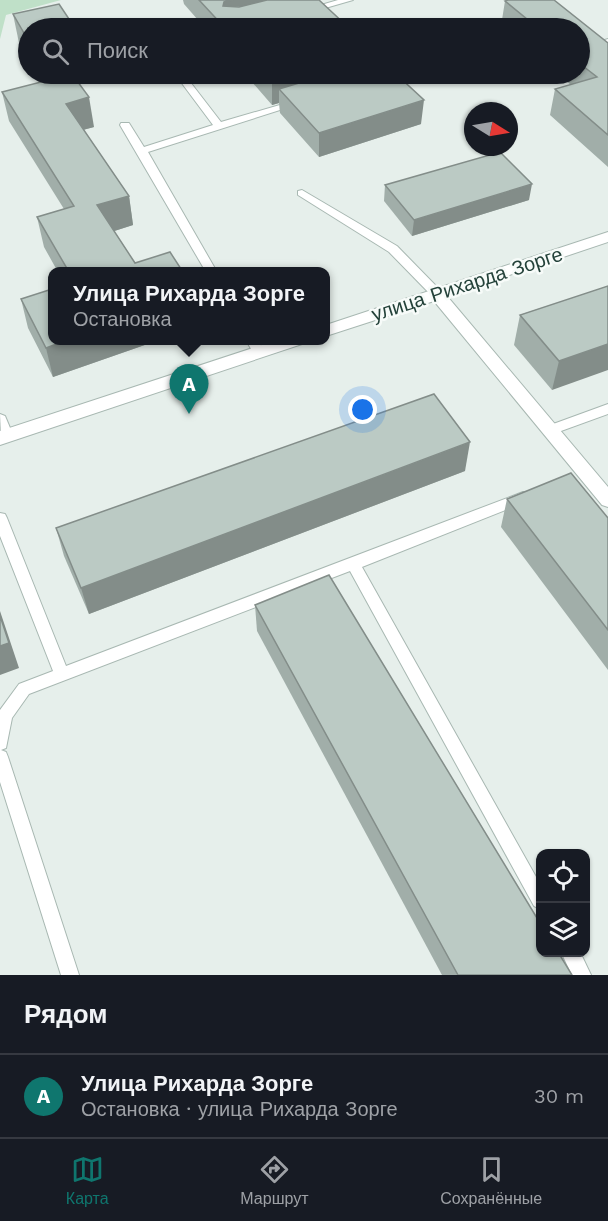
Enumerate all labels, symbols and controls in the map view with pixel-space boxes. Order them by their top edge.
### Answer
search box [18,18,590,84]
icon: search [39,35,72,68]
text: Поиск [87,38,148,63]
north arrow [464,102,518,156]
street label: улица Рихарда Зорге [368,242,566,326]
popup [48,267,330,345]
text: Улица Рихарда Зорге [73,281,305,306]
text: Остановка [73,307,172,331]
pin: A [170,364,208,414]
your location [348,395,377,424]
map controls [536,849,590,957]
button: locate [536,849,590,903]
button: layers [536,903,590,957]
text: Рядом [24,999,107,1029]
text: Улица Рихарда Зорге [81,1071,313,1096]
text: A [37,1084,50,1108]
text: 30 m [534,1084,584,1108]
text: Остановка · улица Рихарда Зорге [81,1097,398,1121]
tab: Карта [66,1153,109,1208]
tab: Маршрут [240,1153,309,1208]
tab: Сохранённые [440,1153,542,1208]

